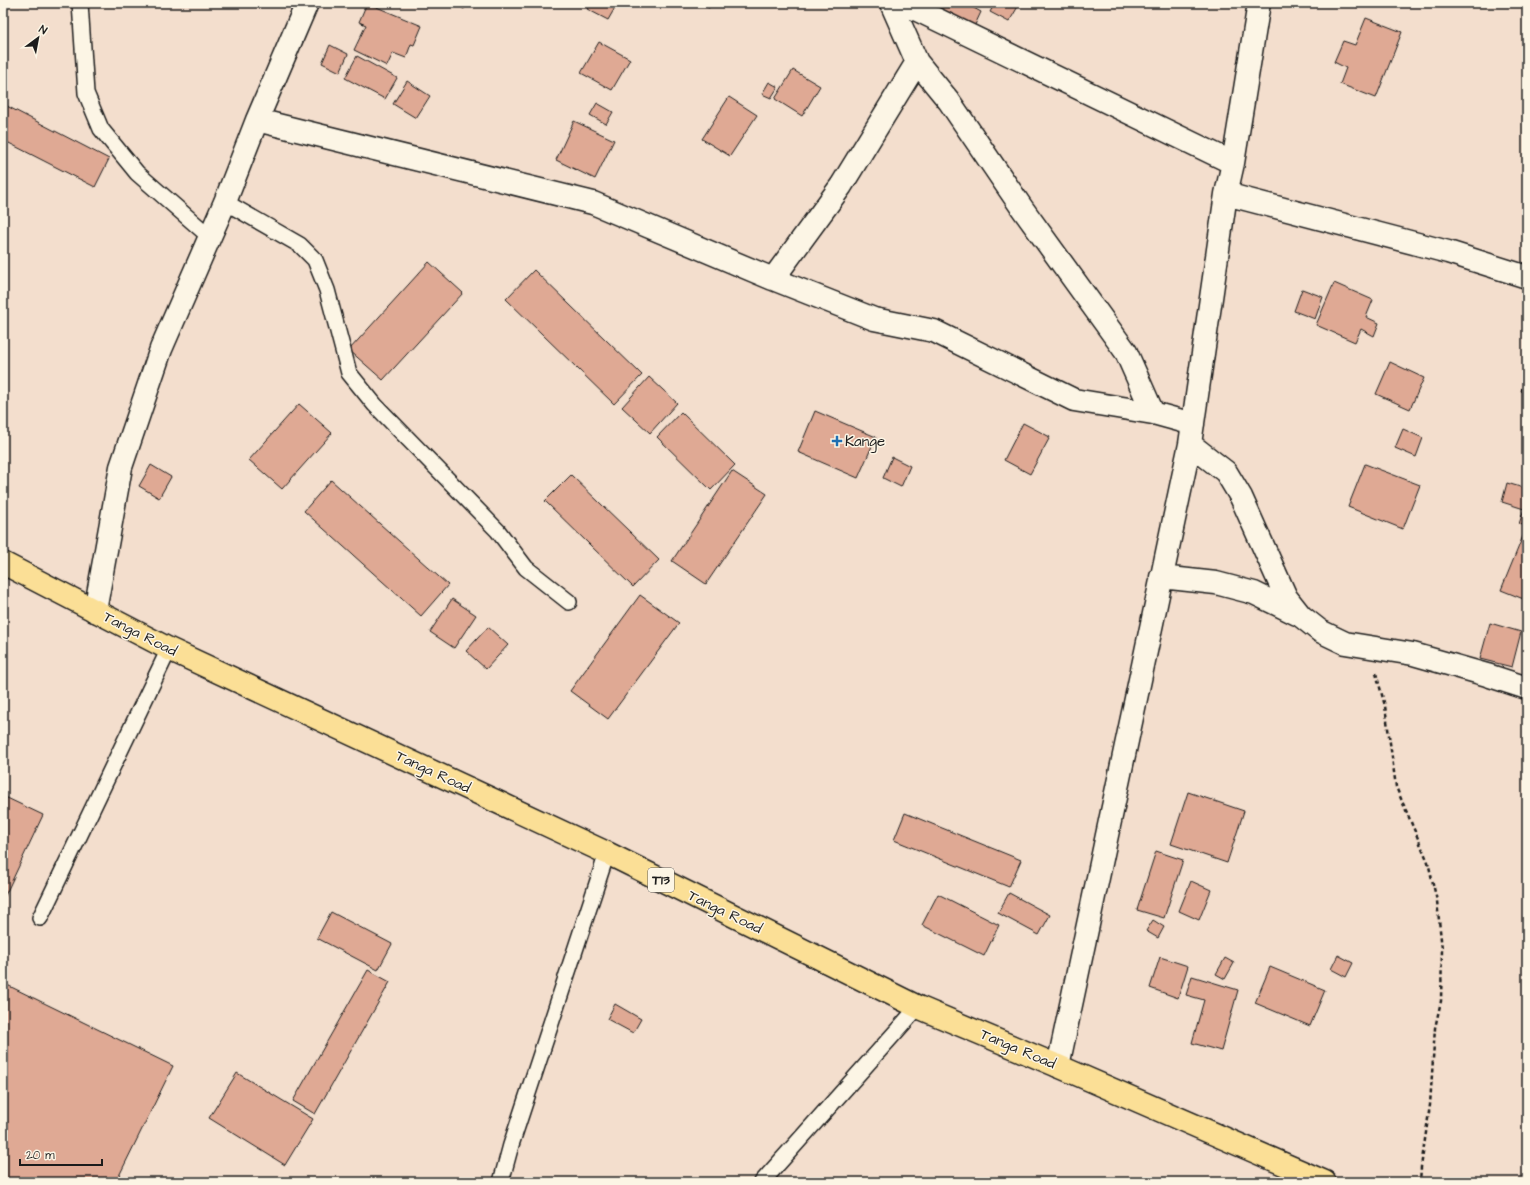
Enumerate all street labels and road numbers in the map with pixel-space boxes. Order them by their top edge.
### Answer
street label: Tanga Road [99,606,181,663]
street label: Tanga Road [392,746,474,800]
road number: T13 [648,868,674,892]
street label: Tanga Road [684,885,766,940]
street label: Tanga Road [977,1024,1059,1075]

